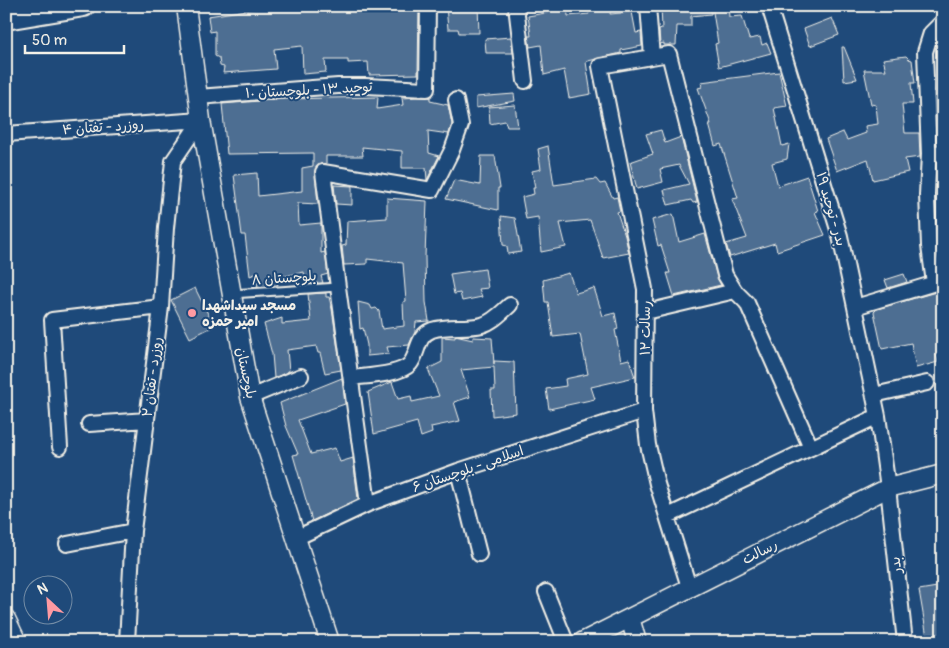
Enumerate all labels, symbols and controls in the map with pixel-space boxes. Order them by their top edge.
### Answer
scale bar [25,22,124,54]
text: 50 m [32,31,67,50]
street label: توحید ۱۳ - بلوچستان ۱۰ [245,78,374,103]
street label: روزرد - تفتان ۴ [62,116,144,138]
street label: بدر - توحید ۱۹ [812,170,850,248]
street label: بلوچستان ۸ [251,267,317,290]
place label: مسجد سیداشهدا امیر حمزه [202,297,296,330]
street label: رسالت ۱۲ [637,300,654,356]
marker: مسجد سیداشهدا امیر حمزه [186,307,198,319]
street label: روزرد - تفتان ۲ [139,336,165,418]
street label: بلوچستان [231,346,260,401]
street label: اسلامی - بلوچستان ۶ [410,442,526,497]
street label: رسالت [739,536,781,568]
street label: بدر [887,556,905,575]
north arrow [22,576,72,626]
text: N [35,579,51,598]

